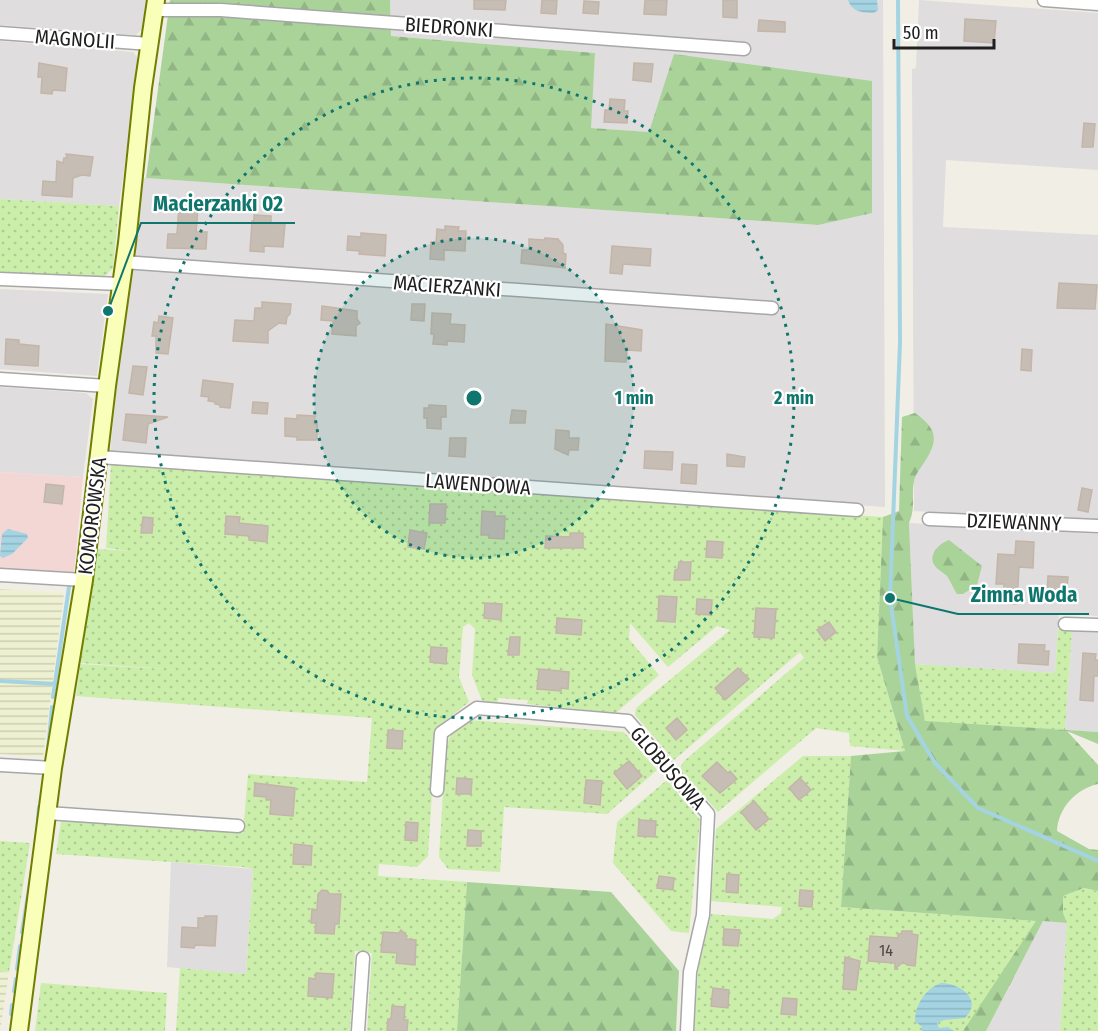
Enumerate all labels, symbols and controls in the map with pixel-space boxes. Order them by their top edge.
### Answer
street label: BIEDRONKI [404,12,494,42]
scale bar [894,12,994,50]
text: 50 m [903,22,939,44]
street label: MAGNOLII [34,24,116,54]
callout: Macierzanki 02 [141,184,295,223]
text: Macierzanki 02 [153,191,283,217]
street label: MACIERZANKI [392,270,502,302]
text: 1 min [614,387,654,409]
text: 2 min [773,387,814,409]
centre of rings [464,388,484,408]
street label: KOMOROWSKA [73,455,111,576]
street label: LAWENDOWA [425,468,532,500]
street label: DZIEWANNY [966,508,1062,536]
callout: Zimna Woda [958,575,1089,614]
text: Zimna Woda [971,582,1077,608]
street label: GLOBUSOWA [625,721,711,815]
house number: 14 [879,941,893,960]

